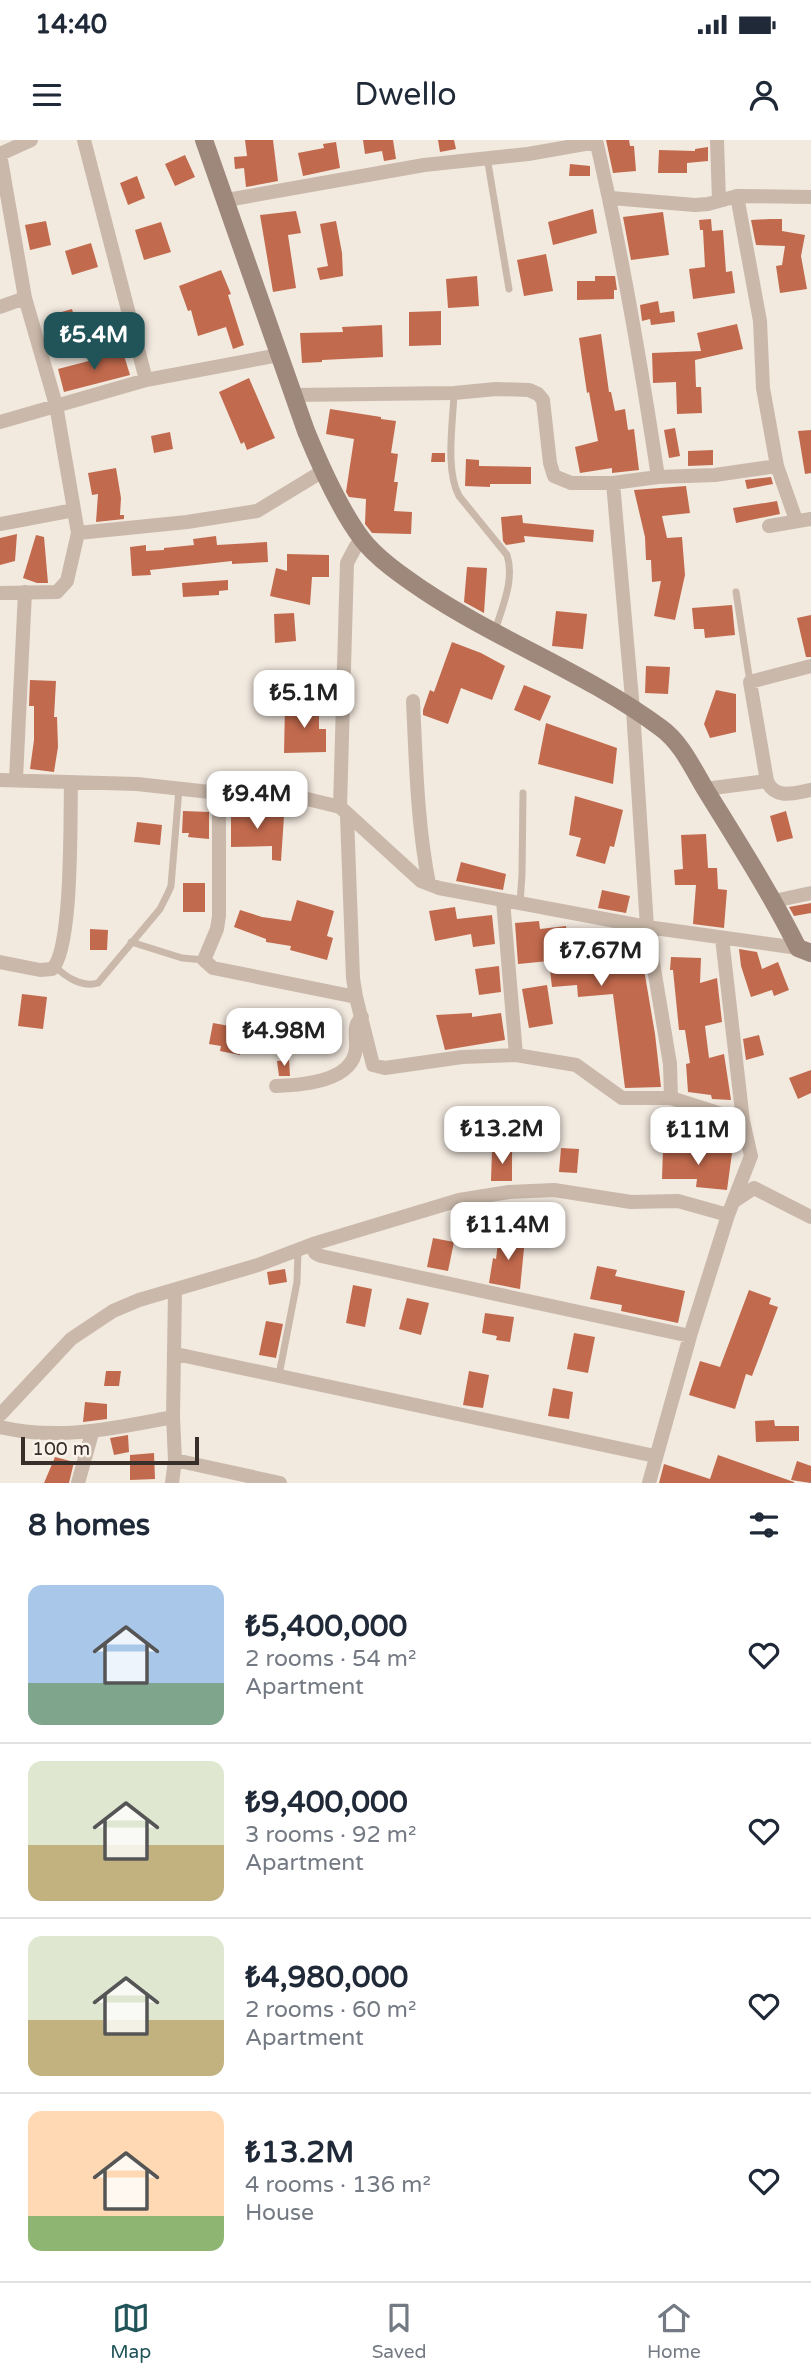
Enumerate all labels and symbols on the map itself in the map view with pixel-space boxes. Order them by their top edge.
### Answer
pin: ₺5.4M [45,313,143,372]
pin: ₺5.1M [255,670,353,730]
pin: ₺9.4M [208,772,306,831]
pin: ₺7.67M [544,928,658,988]
pin: ₺4.98M [227,1009,341,1068]
pin: ₺13.2M [445,1107,559,1166]
pin: ₺11M [657,1108,739,1167]
pin: ₺11.4M [451,1202,565,1262]
scale bar [21,1434,200,1466]

